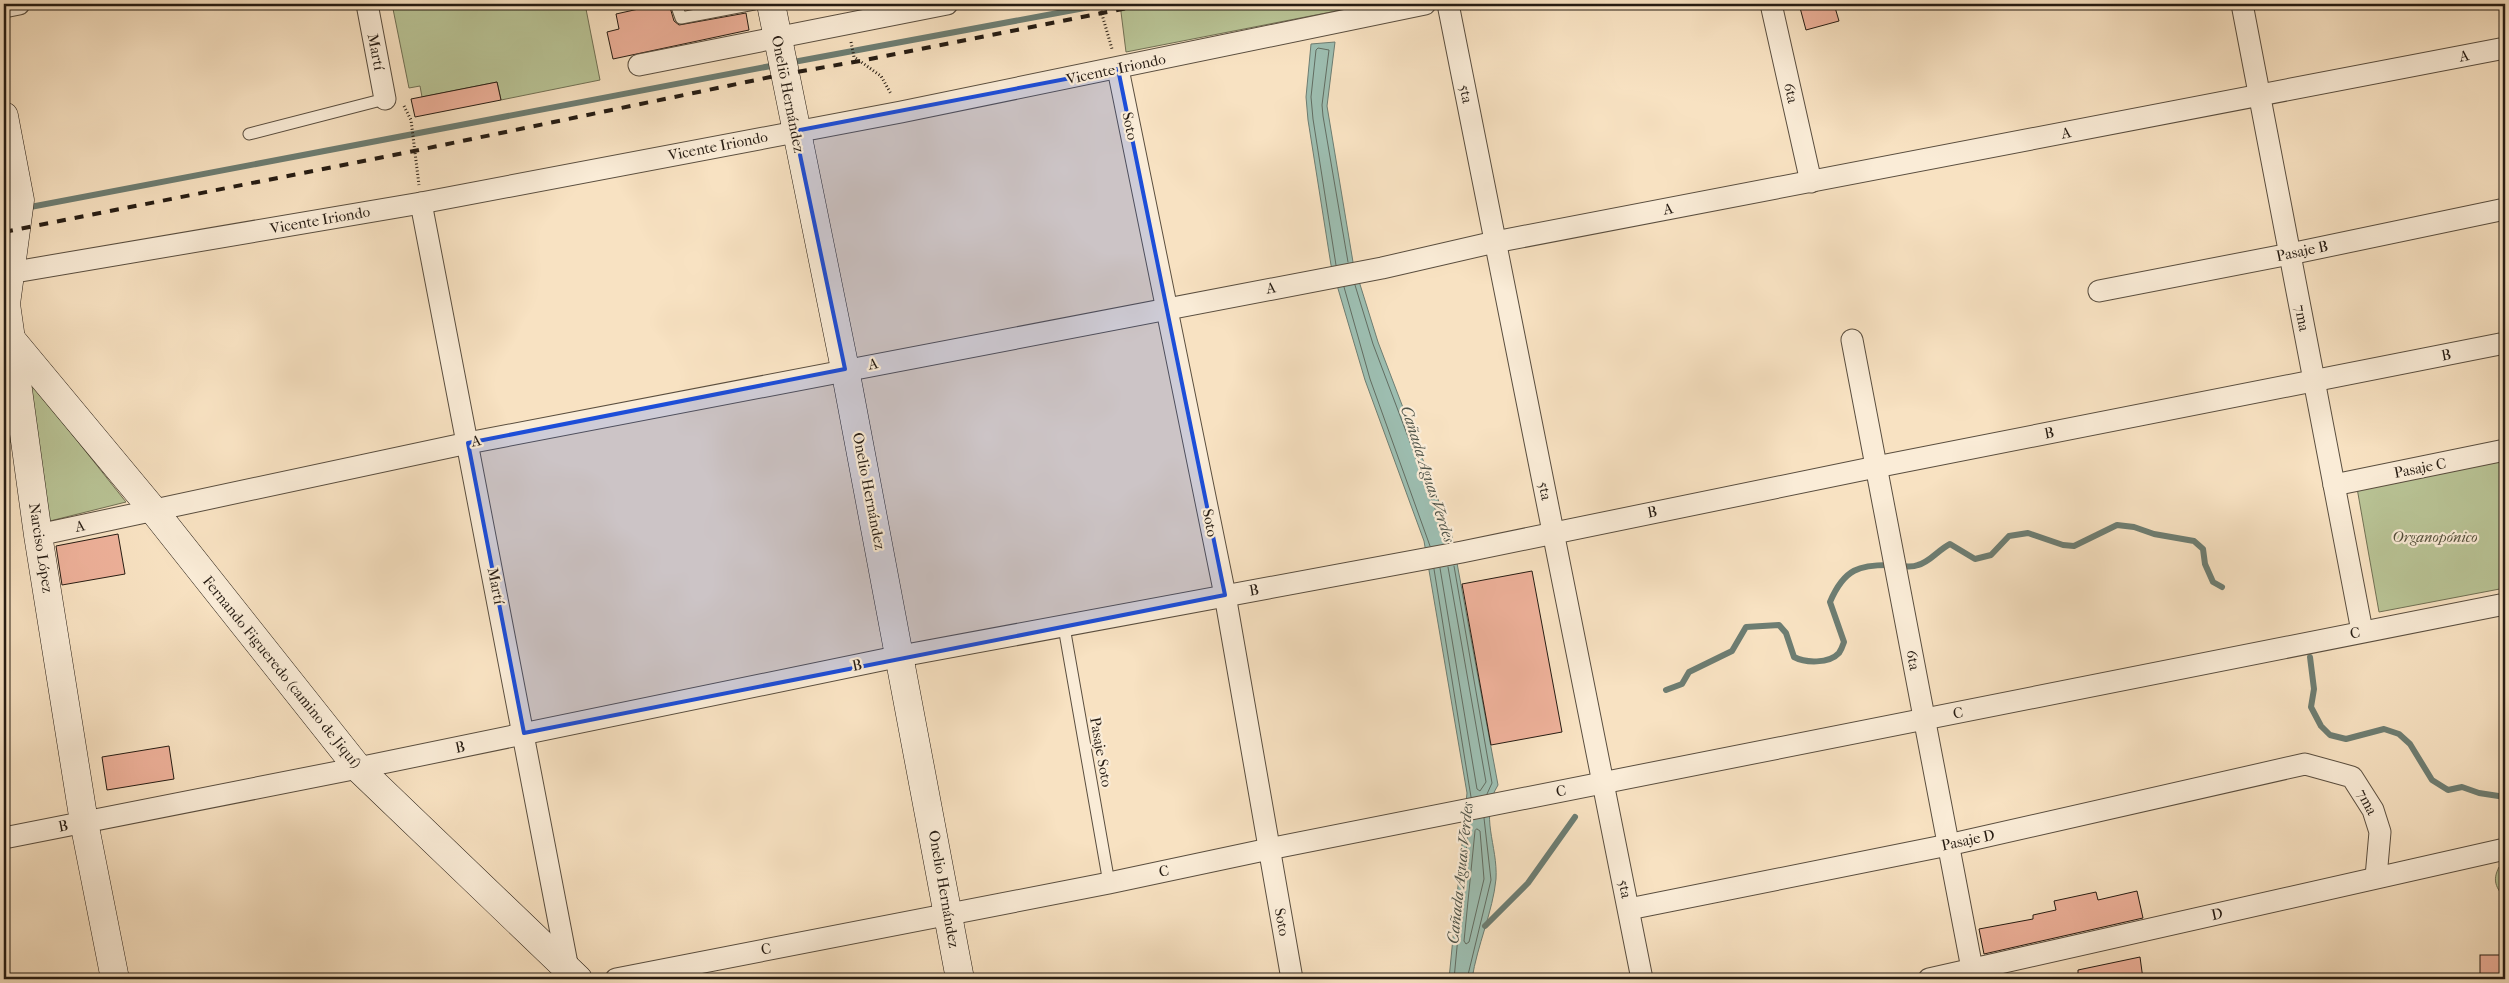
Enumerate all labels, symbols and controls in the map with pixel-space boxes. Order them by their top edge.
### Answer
street label: Martí [364,32,388,72]
street label: Onelio Hernández [768,34,808,155]
street label: A [2457,46,2471,66]
street label: Vicente Iriondo [1064,50,1168,89]
street label: 6ta [1780,81,1802,106]
street label: 5ta [1455,83,1477,106]
street label: Soto [1118,110,1142,142]
street label: A [2059,123,2073,143]
street label: Vicente Iriondo [666,127,770,165]
street label: A [1661,199,1675,219]
street label: Vicente Iriondo [268,202,372,238]
street label: Pasaje B [2274,237,2330,265]
street label: A [1264,278,1278,298]
street label: 7ma [2291,303,2314,334]
street label: B [2439,345,2453,365]
street label: A [866,354,880,374]
water label: Cañada Aguas Verdes [1397,403,1459,546]
street label: B [2042,423,2056,443]
street label: A [469,431,483,451]
street label: Onelio Hernández [849,431,889,552]
street label: Pasaje C [2392,454,2448,482]
street label: 5ta [1534,480,1556,503]
street label: Narciso López [25,502,57,595]
street label: B [1645,502,1659,522]
street label: Soto [1198,507,1222,539]
street label: A [72,516,87,536]
park label: Organopónico [2392,528,2478,546]
street label: Martí [484,566,508,606]
street label: Fernando Figueredo (camino de Jiquí) [199,572,365,772]
street label: B [1248,580,1260,600]
street label: C [2348,623,2362,643]
street label: 6ta [1902,648,1924,673]
street label: B [850,655,864,675]
street label: C [1951,703,1965,723]
street label: Pasaje Soto [1086,715,1116,789]
street label: B [453,737,467,757]
street label: C [1554,781,1568,801]
street label: 7ma [2353,786,2382,819]
water label: Cañada Aguas Verdes [1443,800,1477,945]
street label: B [56,816,70,836]
street label: Pasaje D [1940,826,1996,854]
street label: Onelio Hernández [925,829,963,950]
street label: C [1157,861,1171,881]
street label: 5ta [1614,878,1636,901]
street label: D [2209,904,2225,924]
street label: Soto [1271,907,1293,938]
street label: C [759,939,773,959]

